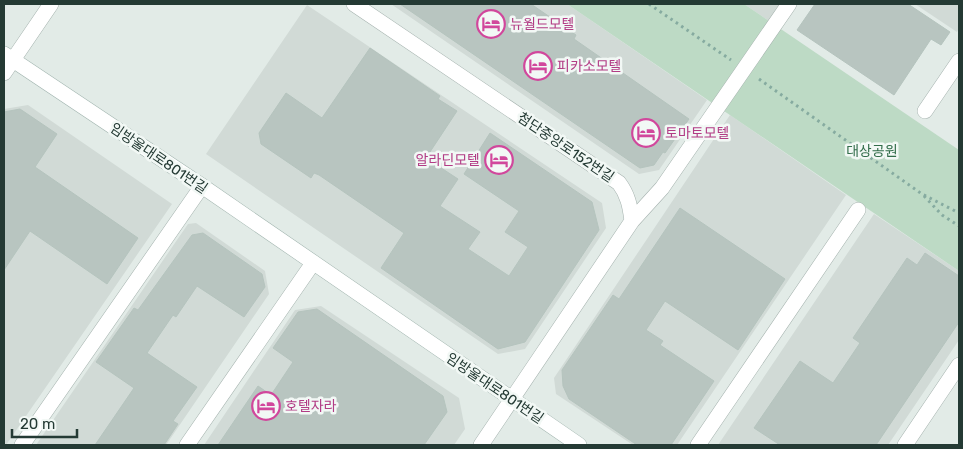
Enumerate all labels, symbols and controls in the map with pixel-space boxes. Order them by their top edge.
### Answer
hotel icon: 뉴월드모텔 [476,9,506,39]
place label: 뉴월드모텔 [510,16,574,33]
hotel icon: 피카소모텔 [523,51,553,81]
place label: 피카소모텔 [557,58,621,75]
street label: 첨단중앙로152번길 [514,109,617,186]
hotel icon: 토마토모텔 [631,118,661,148]
street label: 임방울대로801번길 [107,120,211,197]
place label: 토마토모텔 [665,125,729,142]
park label: 대상공원 [846,143,898,160]
hotel icon: 알라딘모텔 [484,145,514,175]
place label: 알라딘모텔 [416,152,480,169]
street label: 임방울대로801번길 [443,350,547,427]
hotel icon: 호텔자라 [251,391,281,421]
place label: 호텔자라 [285,398,337,415]
scale bar [12,406,78,438]
text: 20 m [20,415,55,433]

